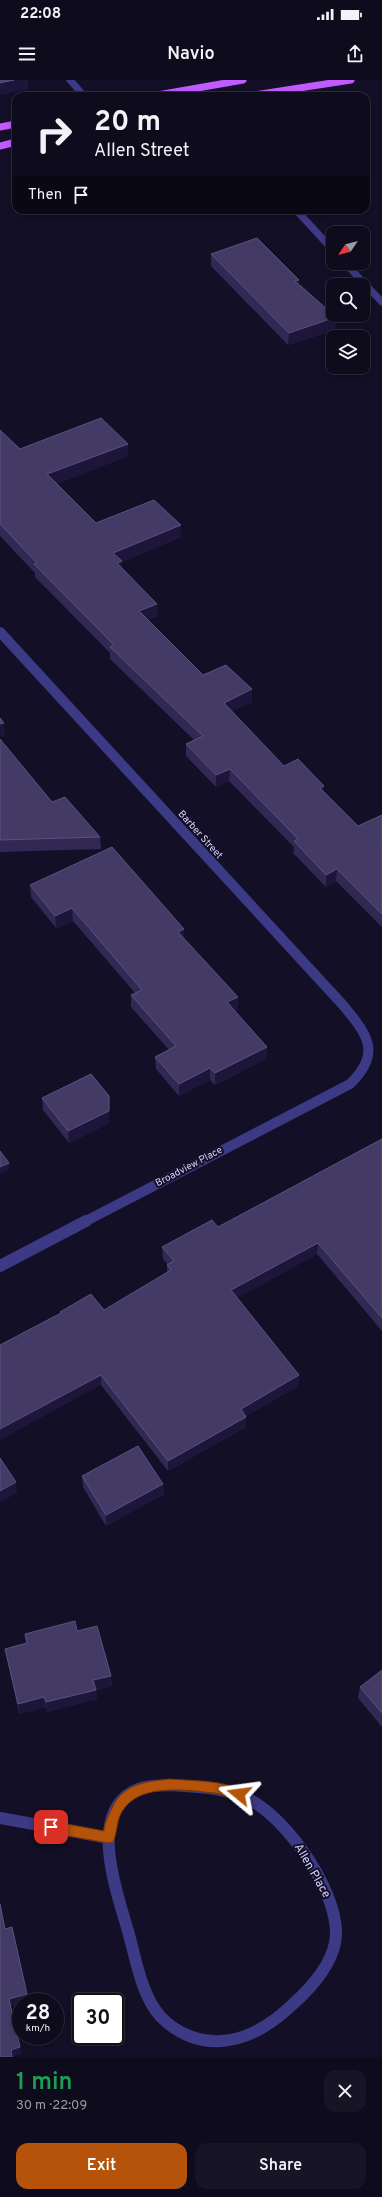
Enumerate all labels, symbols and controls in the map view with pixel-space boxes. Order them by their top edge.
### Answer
text: 22:08 [20,5,61,24]
icon: menu [16,43,38,65]
text: Navio [167,43,215,66]
icon: share [344,43,366,65]
text: 20 m [94,105,161,141]
icon: right [28,108,80,160]
text: Allen Street [94,140,189,163]
icon: arrive [70,184,92,206]
text: Then [28,186,62,205]
north arrow [326,226,370,270]
map controls [326,226,370,374]
button: search [326,278,370,322]
button: layers [326,330,370,374]
street label: Barber Street [175,808,225,862]
street label: Broadview Place [153,1144,225,1190]
position arrow [218,1773,260,1815]
pin [34,1810,68,1844]
icon: arrive [40,1816,62,1838]
street label: Allen Place [290,1841,334,1901]
speed limit sign: 30 [72,1993,124,2045]
text: 28 [26,2001,50,2027]
text: km/h [26,2022,50,2035]
text: 1 min [16,2068,73,2098]
button: close [324,2070,366,2112]
text: 30 m · 22:09 [16,2098,87,2114]
button: Exit [16,2143,187,2189]
button: Share [195,2143,366,2189]

